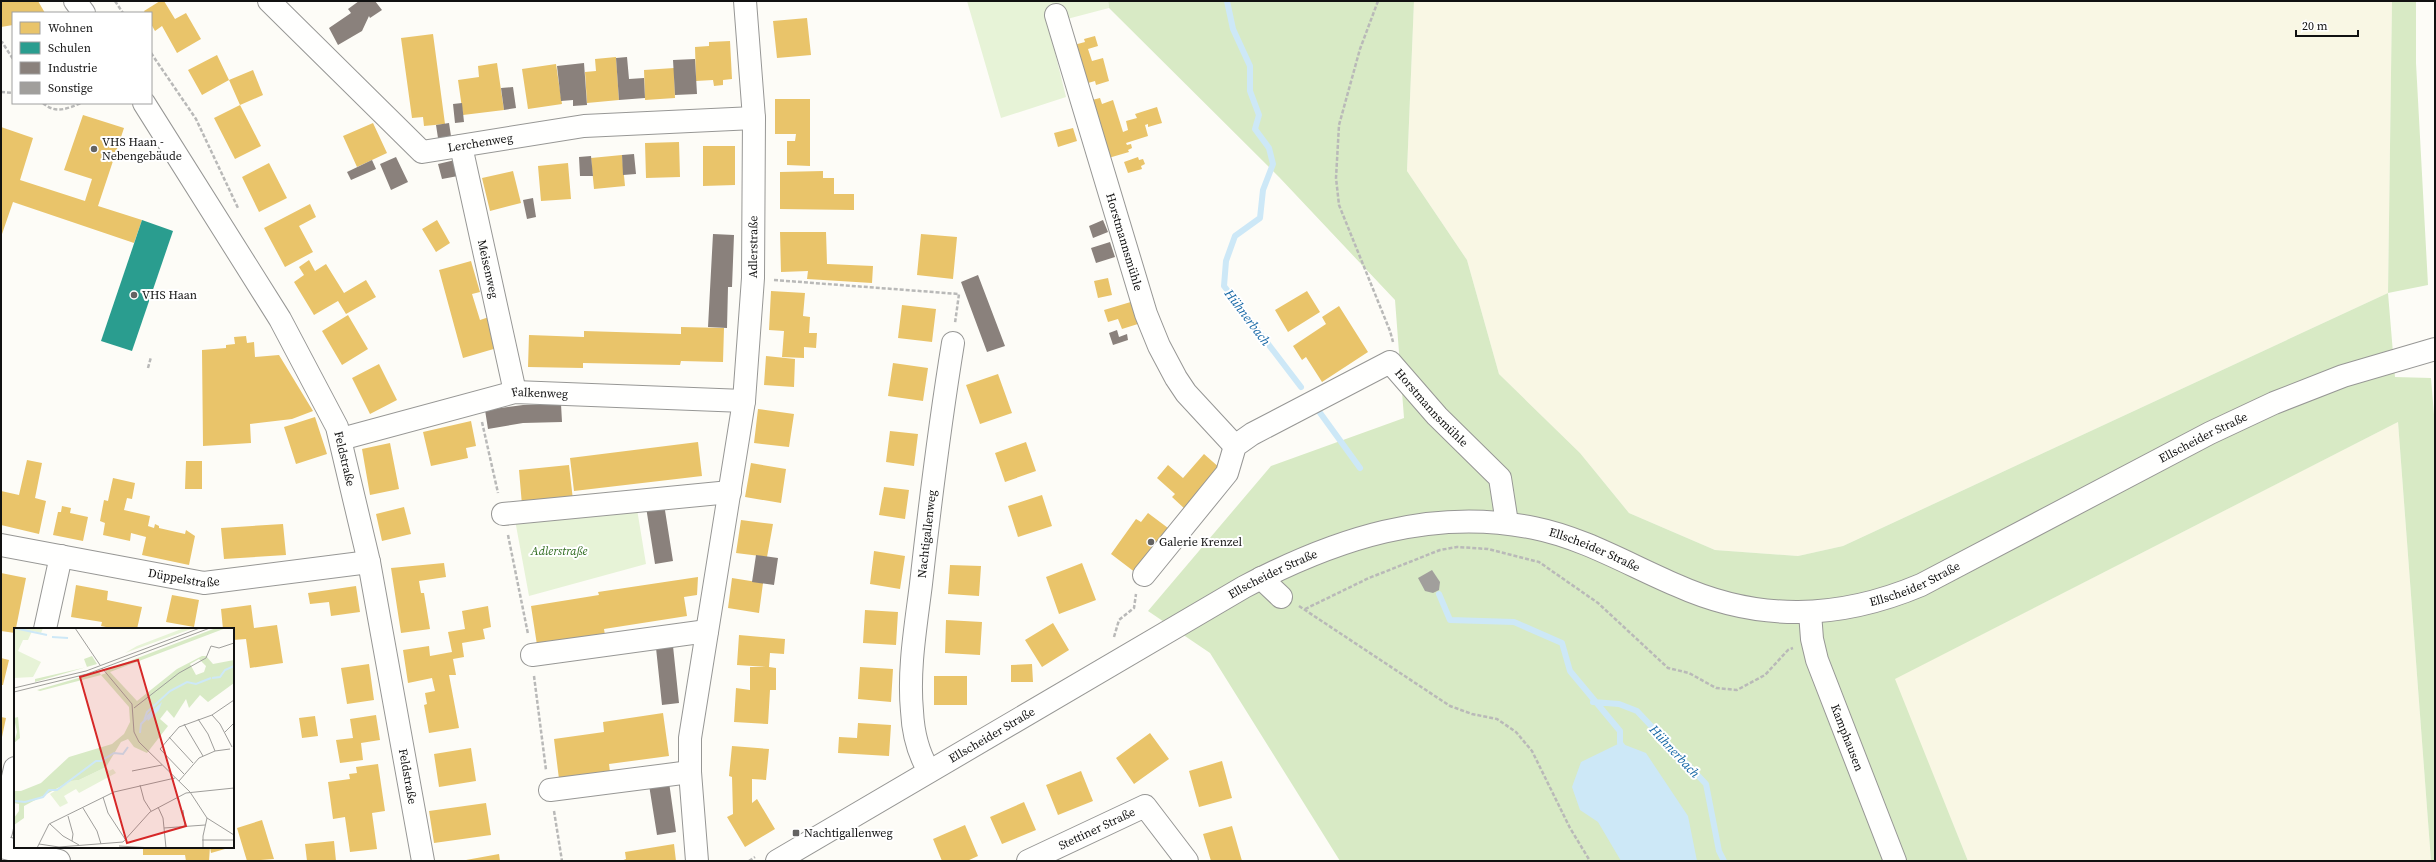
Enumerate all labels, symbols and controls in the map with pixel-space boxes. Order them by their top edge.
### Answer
legend [12,12,152,104]
scale bar [2296,12,2358,38]
text: 20 m [2302,18,2328,34]
text: Wohnen [48,20,93,36]
text: Schulen [48,40,91,56]
text: Industrie [48,60,97,76]
text: Sonstige [48,80,93,96]
street label: Lerchenweg [447,130,514,156]
place label: VHS Haan - Nebengebäude [102,134,182,164]
marker: VHS Haan - Nebengebäude [89,144,99,154]
street label: Horstmannsmühle [1102,191,1147,293]
street label: Adlerstraße [745,216,761,278]
street label: Meisenweg [474,238,502,300]
water label: Hühnerbach [1220,285,1274,349]
place label: VHS Haan [142,287,197,303]
marker: VHS Haan [129,290,139,300]
street label: Horstmannsmühle [1391,365,1472,450]
street label: Falkenweg [509,383,568,402]
street label: Ellscheider Straße [2156,409,2250,467]
street label: Feldstraße [330,430,359,488]
street label: Nachtigallenweg [914,489,940,579]
street label: Ellscheider Straße [1547,524,1643,576]
place label: Galerie Krenzel [1159,534,1242,550]
marker: Galerie Krenzel [1146,537,1156,547]
park label: Adlerstraße [530,543,587,559]
street label: Ellscheider Straße [1225,546,1320,603]
street label: Ellscheider Straße [1868,558,1963,610]
street label: Düppelstraße [147,565,221,591]
inset map [14,628,234,848]
street label: Kamphausen [1827,702,1867,773]
street label: Ellscheider Straße [946,703,1038,767]
water label: Hühnerbach [1645,720,1704,781]
street label: Feldstraße [395,747,421,806]
street label: Stettiner Straße [1056,804,1138,854]
place label: Nachtigallenweg [804,825,893,841]
marker: Nachtigallenweg [791,828,801,838]

